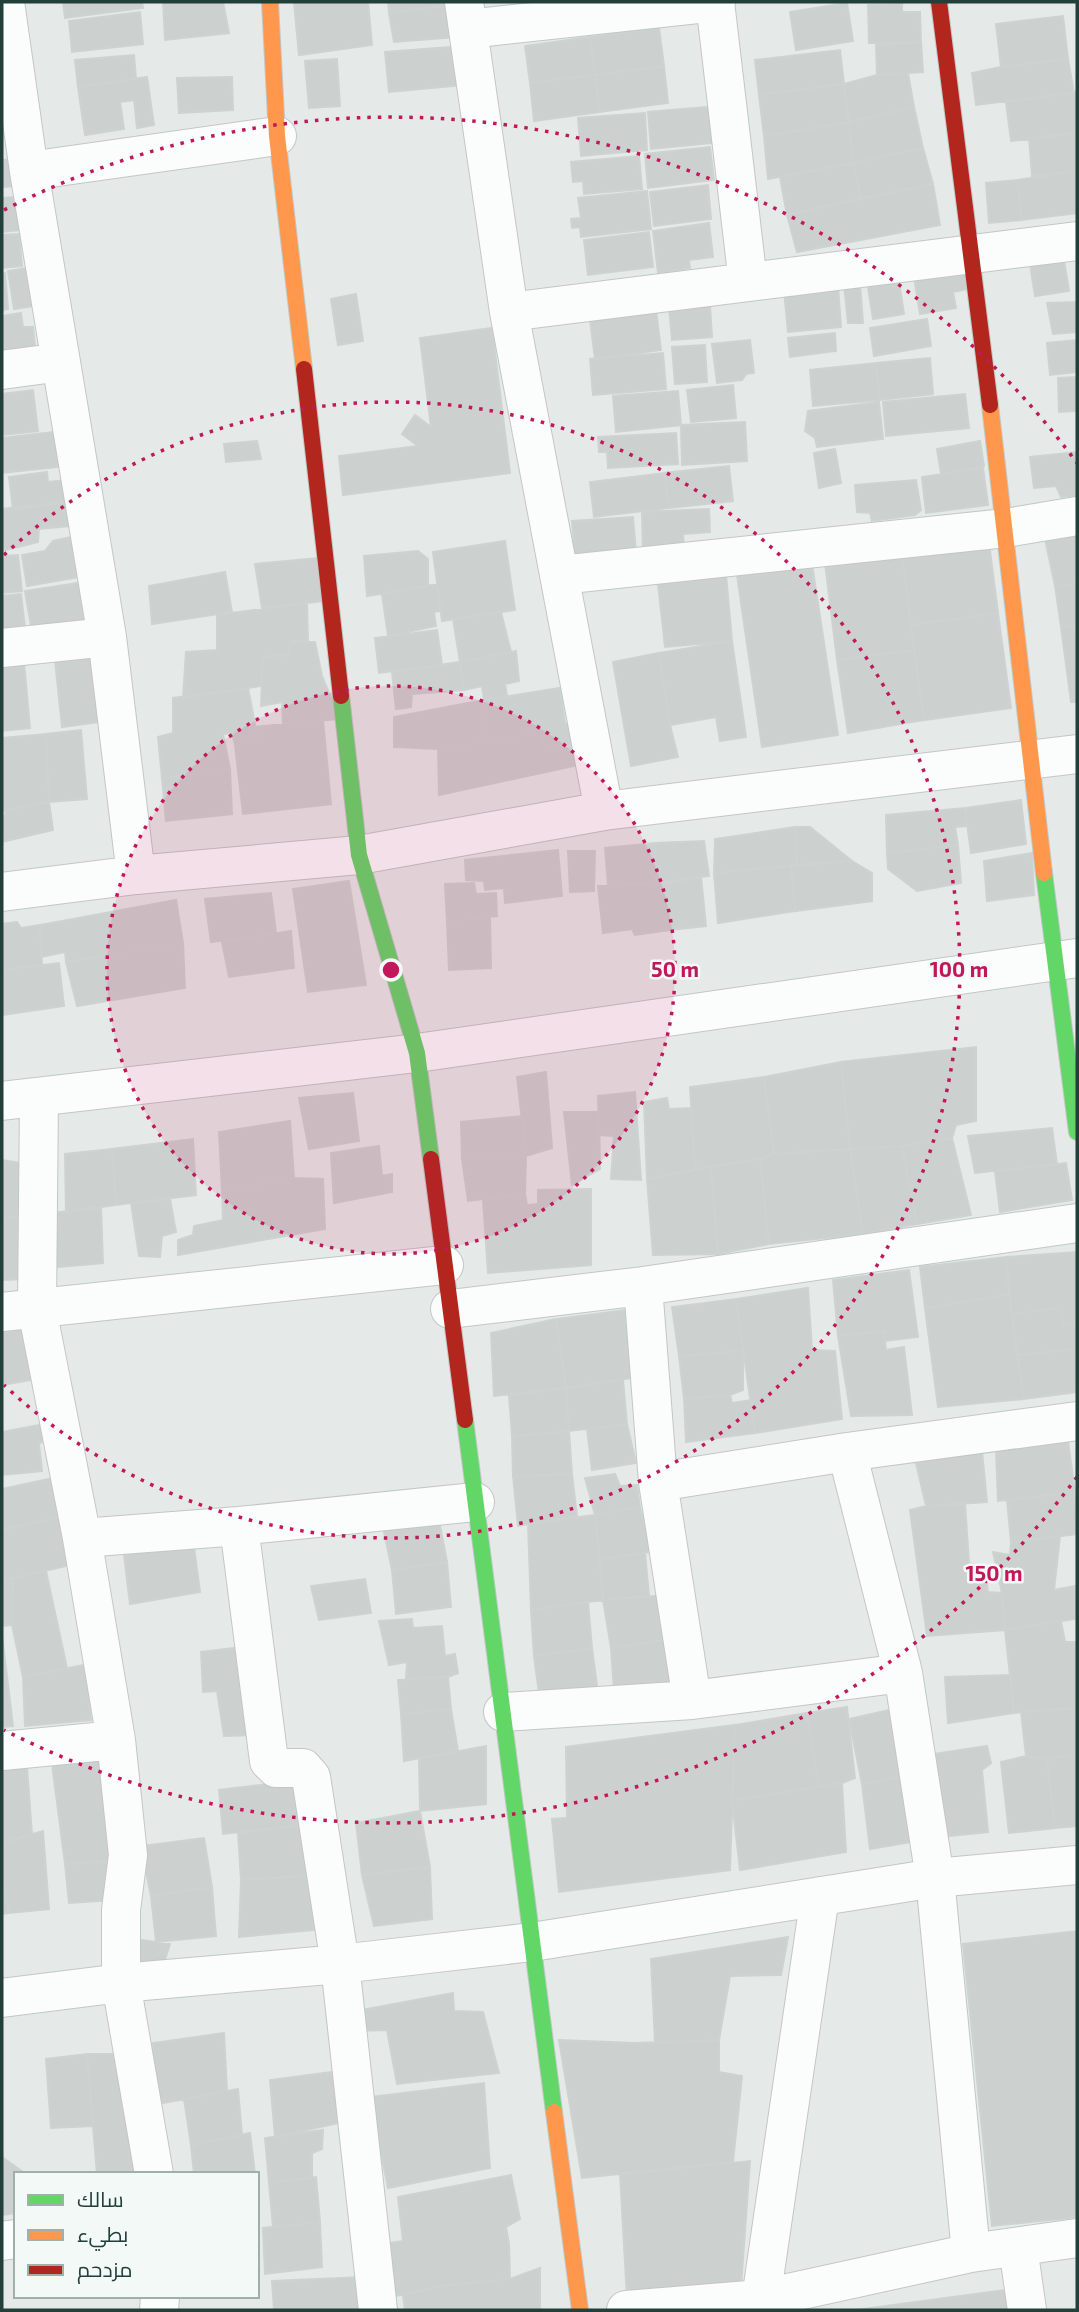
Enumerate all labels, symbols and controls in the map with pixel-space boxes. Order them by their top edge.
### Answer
text: 50 m [651,956,699,981]
text: 100 m [930,956,988,981]
centre of rings [379,958,403,982]
text: 150 m [966,1560,1022,1585]
legend [14,2172,259,2298]
text: سالك [77,2186,124,2211]
text: بطيء [77,2221,128,2251]
text: مزدحم [77,2256,132,2284]

